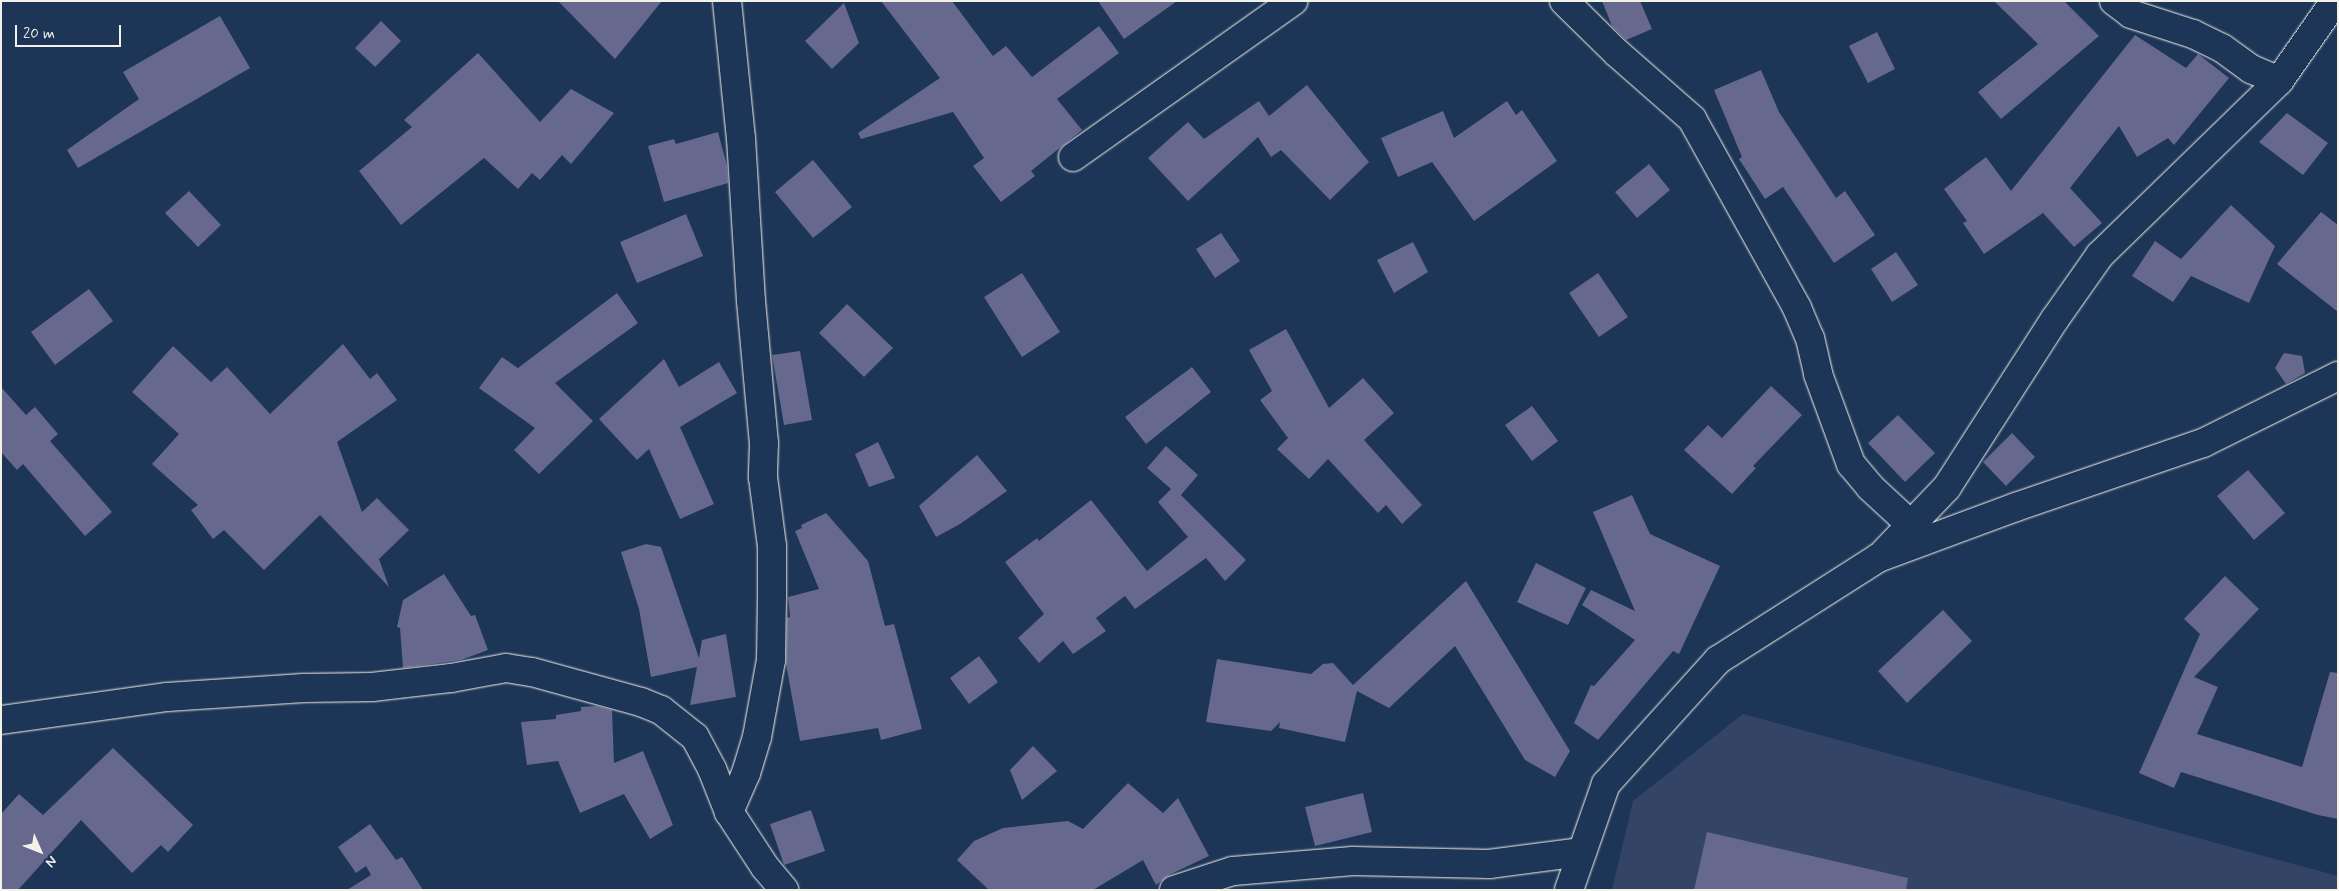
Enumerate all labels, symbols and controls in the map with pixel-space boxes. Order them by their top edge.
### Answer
scale bar [18,15,124,47]
text: 20 m [23,24,55,44]
north arrow [15,826,65,876]
text: N [41,852,61,871]

